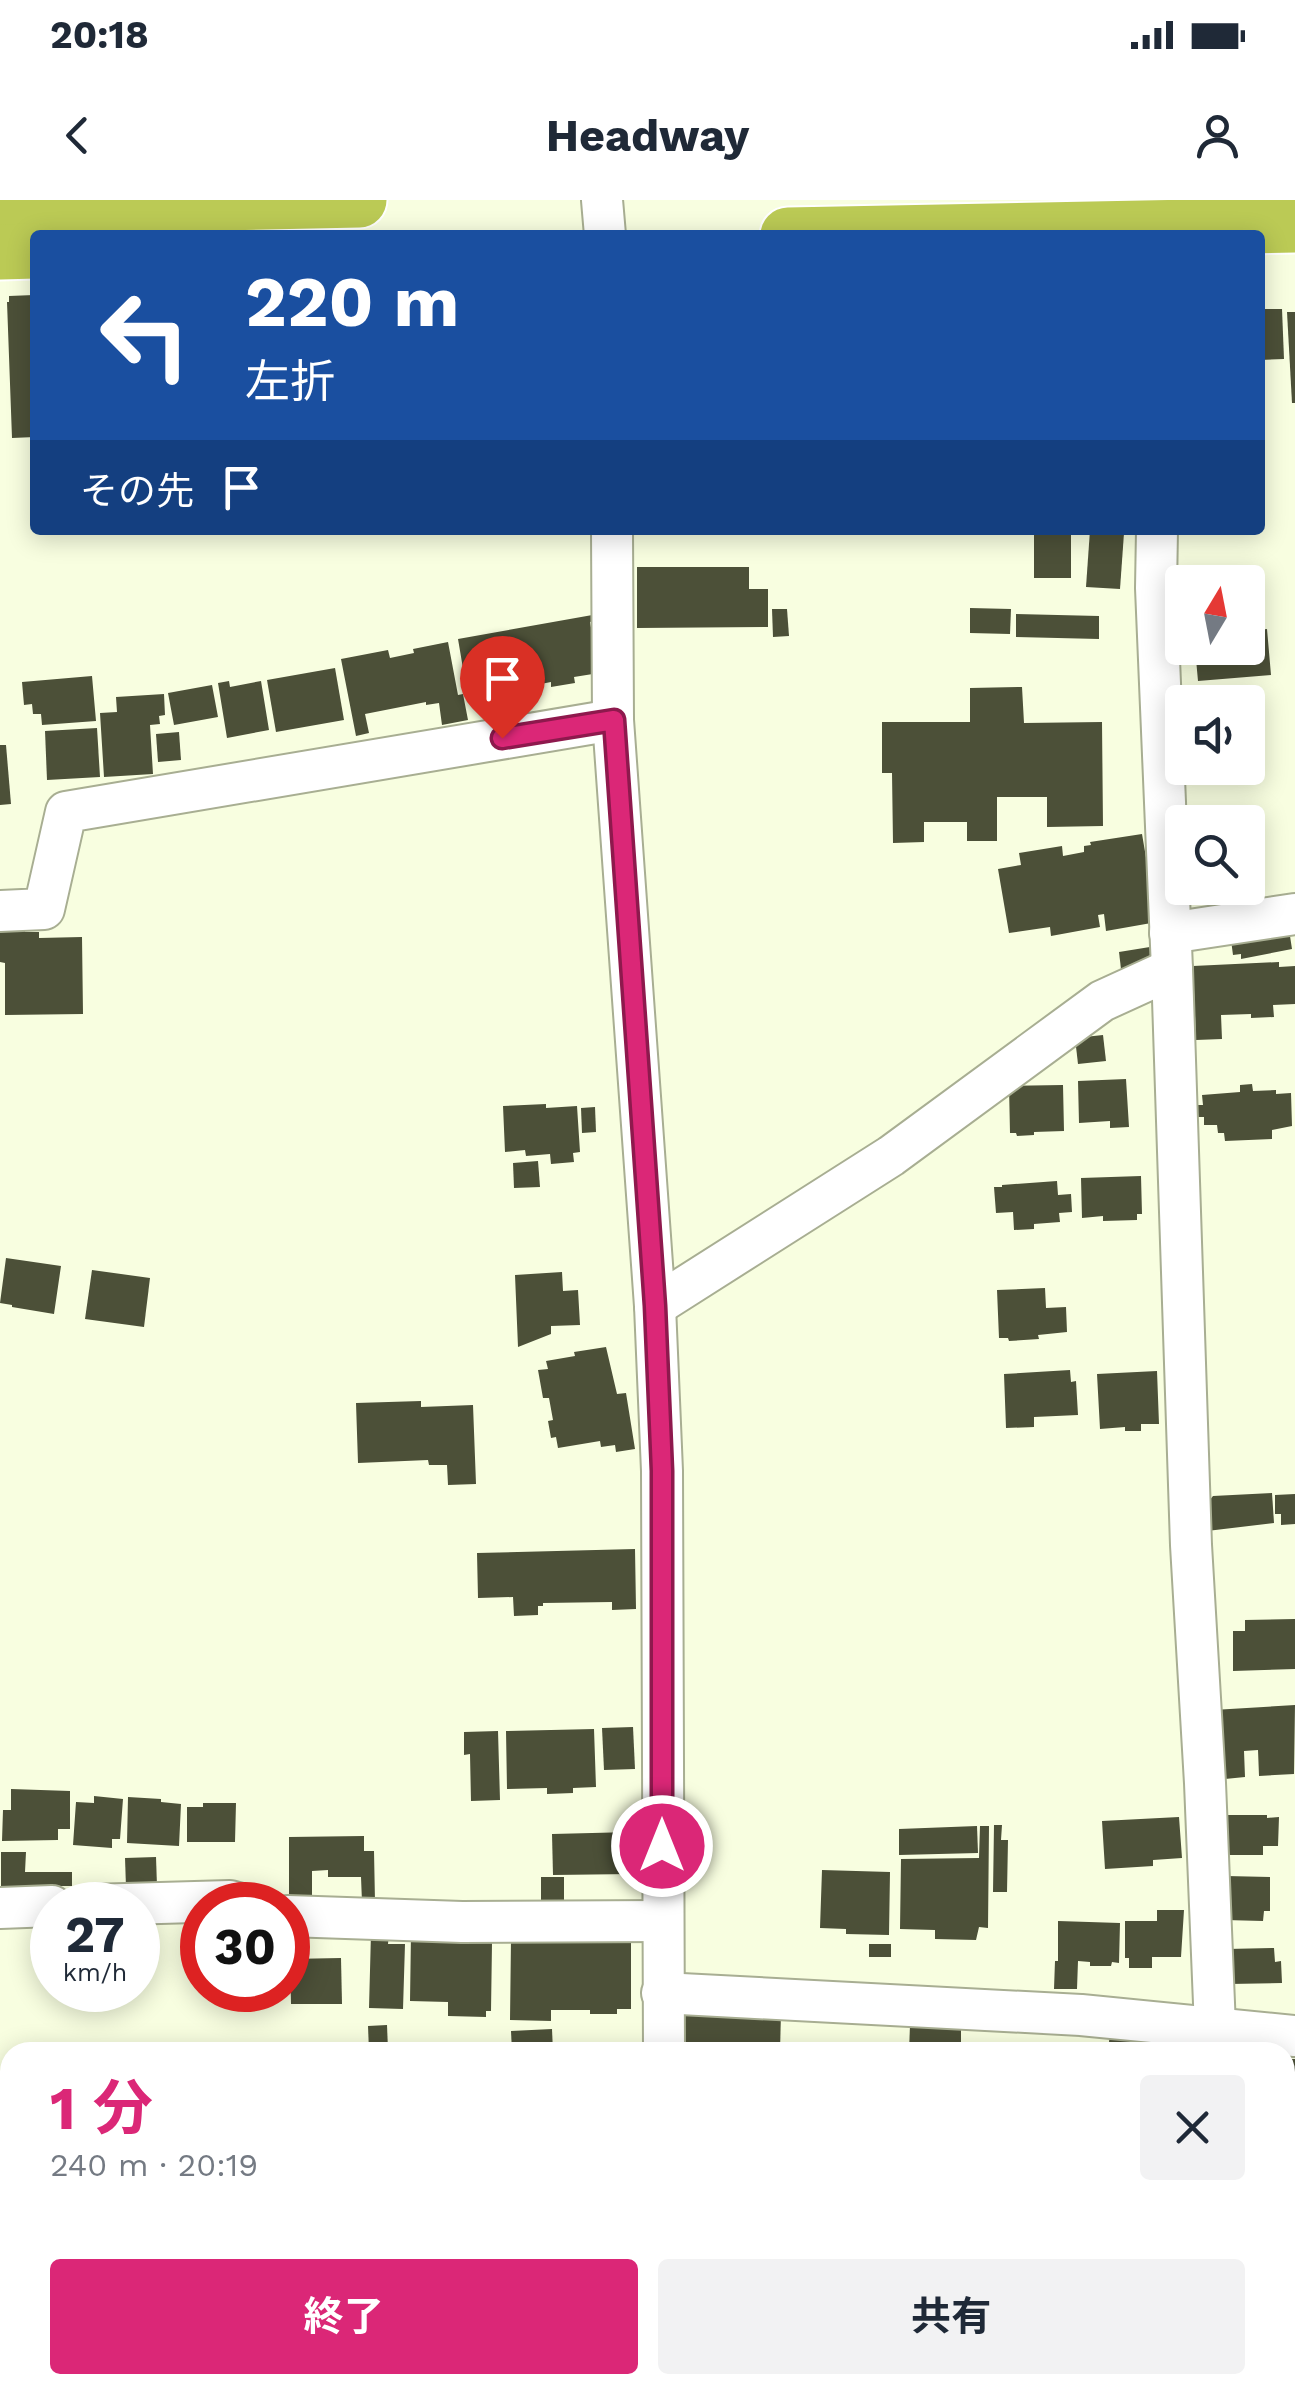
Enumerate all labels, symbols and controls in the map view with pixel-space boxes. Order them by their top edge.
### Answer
text: 20:18 [50,13,149,57]
icon: back [50,108,105,163]
icon: person [1190,108,1245,163]
text: Headway [546,109,749,162]
text: 220 m [245,261,459,343]
icon: left [80,270,210,400]
text: 左折 [245,355,335,408]
icon: arrive [214,460,269,515]
text: その先 [80,469,194,513]
north arrow [1165,565,1265,665]
map controls [1165,565,1265,905]
pin [460,636,545,739]
icon: arrive [475,651,530,706]
button: sound [1165,685,1265,785]
button: search [1165,805,1265,905]
position arrow [610,1794,714,1898]
speed limit sign: 30 [180,1882,310,2012]
text: 27 [65,1905,125,1964]
text: km/h [63,1958,127,1987]
text: 1 分 [50,2073,153,2144]
button: close [1140,2075,1245,2180]
text: 240 m · 20:19 [50,2146,258,2184]
button: 終了 [50,2259,638,2374]
button: 共有 [658,2259,1245,2374]

